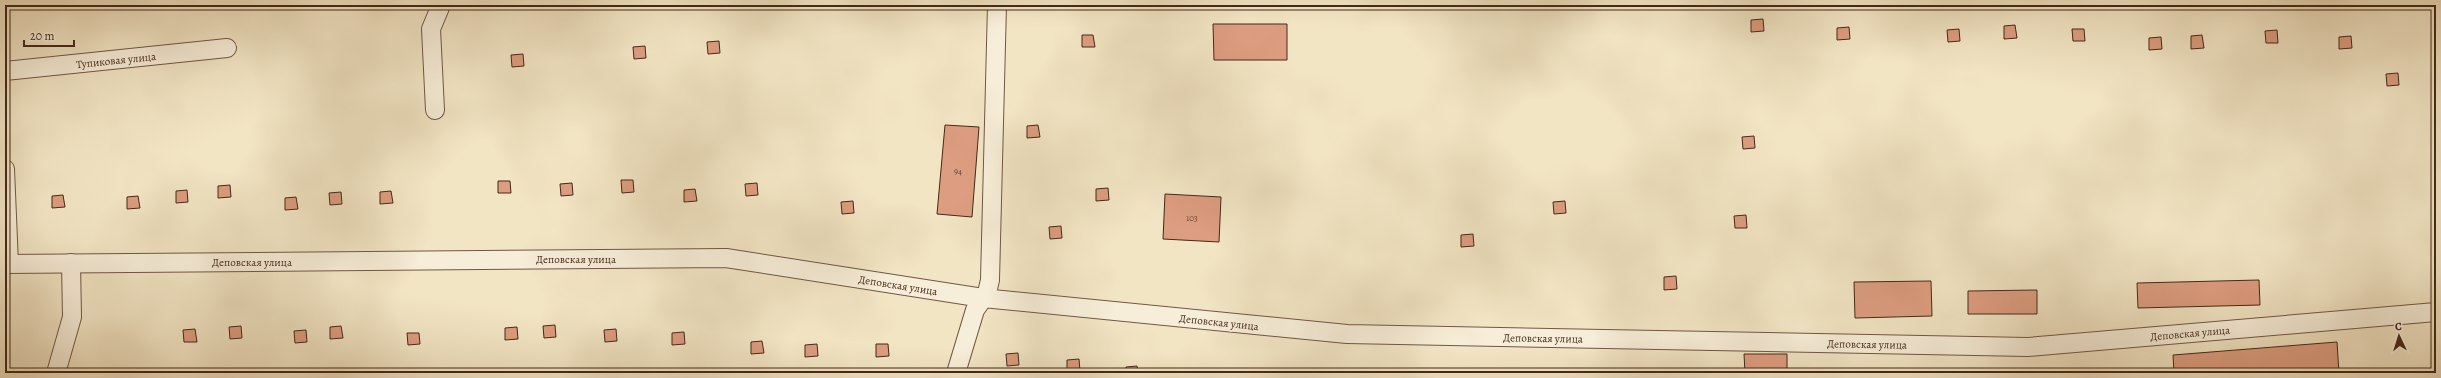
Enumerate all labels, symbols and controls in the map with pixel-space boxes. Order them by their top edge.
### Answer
scale bar [24,22,74,48]
text: 20 m [30,28,54,44]
street label: Тупиковая улица [75,49,158,72]
house number: 94 [954,165,962,177]
house number: 103 [1186,212,1198,224]
street label: Деповская улица [536,252,617,267]
street label: Деповская улица [212,255,293,270]
street label: Деповская улица [857,272,940,299]
street label: Деповская улица [1178,311,1260,334]
north arrow [2379,316,2419,356]
text: С [2394,319,2402,334]
street label: Деповская улица [2150,322,2231,344]
street label: Деповская улица [1503,330,1584,347]
street label: Деповская улица [1827,336,1908,353]

